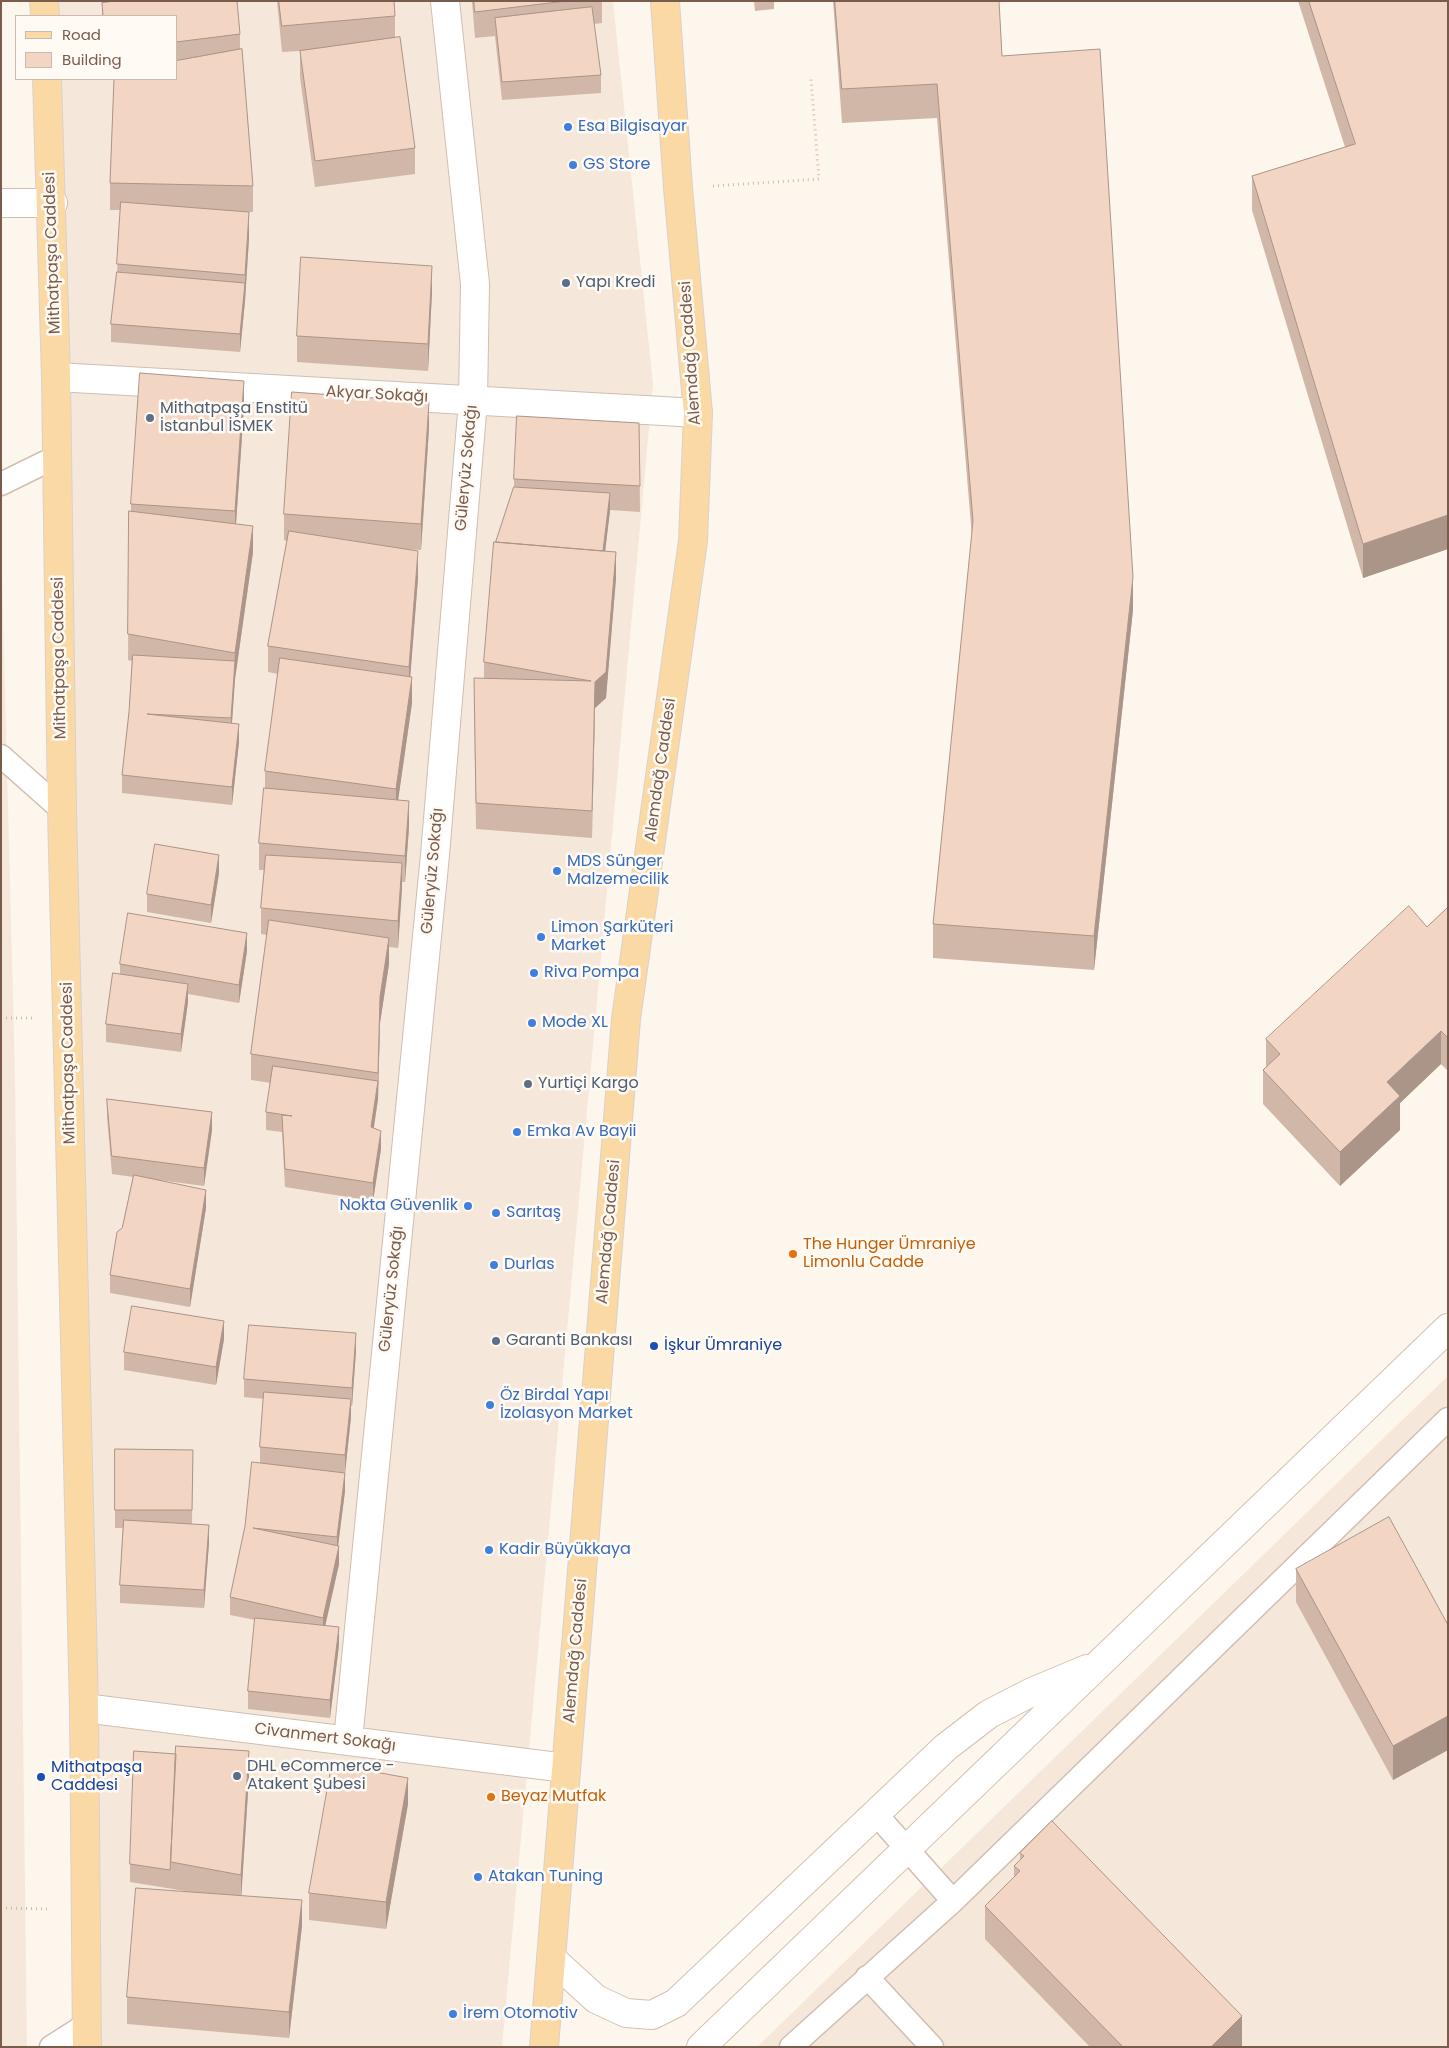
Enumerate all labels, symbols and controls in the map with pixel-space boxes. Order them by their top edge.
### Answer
legend [15,15,178,80]
text: Road [62,24,101,45]
text: Building [62,49,122,70]
place label: Esa Bilgisayar [578,117,687,137]
marker: Esa Bilgisayar [562,121,574,133]
place label: GS Store [583,155,650,175]
marker: GS Store [567,159,579,171]
street label: Mithatpaşa Caddesi [41,171,65,335]
place label: Yapı Kredi [576,273,655,293]
marker: Yapı Kredi [560,277,572,289]
street label: Alemdağ Caddesi [676,280,706,426]
street label: Akyar Sokağı [325,383,429,407]
place label: Mithatpaşa Enstitü İstanbul İSMEK [160,399,308,437]
street label: Güleryüz Sokağı [452,404,482,532]
marker: Mithatpaşa Enstitü İstanbul İSMEK [144,412,156,424]
street label: Mithatpaşa Caddesi [49,577,71,739]
street label: Alemdağ Caddesi [641,697,681,843]
street label: Güleryüz Sokağı [418,807,448,935]
place label: MDS Sünger Malzemecilik [567,852,669,890]
marker: MDS Sünger Malzemecilik [551,865,563,877]
place label: Limon Şarküteri Market [551,918,673,956]
marker: Limon Şarküteri Market [535,931,547,943]
place label: Riva Pompa [544,963,639,983]
marker: Riva Pompa [528,967,540,979]
street label: Mithatpaşa Caddesi [58,982,80,1144]
place label: Mode XL [542,1013,608,1033]
marker: Mode XL [526,1017,538,1029]
place label: Yurtiçi Kargo [538,1074,639,1094]
marker: Yurtiçi Kargo [522,1078,534,1090]
place label: Emka Av Bayii [527,1122,637,1142]
marker: Emka Av Bayii [511,1126,523,1138]
street label: Alemdağ Caddesi [593,1159,625,1305]
place label: Nokta Güvenlik [339,1196,458,1216]
marker: Nokta Güvenlik [462,1200,474,1212]
place label: Sarıtaş [506,1203,561,1223]
marker: Sarıtaş [490,1207,502,1219]
street label: Güleryüz Sokağı [376,1225,408,1353]
place label: The Hunger Ümraniye Limonlu Cadde [803,1235,976,1273]
marker: The Hunger Ümraniye Limonlu Cadde [787,1248,799,1260]
place label: Durlas [504,1255,555,1275]
marker: Durlas [488,1259,500,1271]
place label: Garanti Bankası [506,1331,633,1351]
marker: Garanti Bankası [490,1335,502,1347]
place label: İşkur Ümraniye [664,1336,782,1356]
marker: İşkur Ümraniye [648,1340,660,1352]
place label: Öz Birdal Yapı İzolasyon Market [500,1386,633,1424]
marker: Öz Birdal Yapı İzolasyon Market [484,1399,496,1411]
place label: Kadir Büyükkaya [499,1540,631,1560]
marker: Kadir Büyükkaya [483,1544,495,1556]
street label: Alemdağ Caddesi [560,1578,592,1724]
street label: Civanmert Sokağı [253,1720,397,1756]
place label: DHL eCommerce - Atakent Şubesi [247,1757,395,1795]
place label: Mithatpaşa Caddesi [51,1758,142,1796]
marker: DHL eCommerce - Atakent Şubesi [231,1770,243,1782]
marker: Mithatpaşa Caddesi [35,1771,47,1783]
place label: Beyaz Mutfak [501,1787,606,1807]
marker: Beyaz Mutfak [485,1791,497,1803]
place label: Atakan Tuning [488,1867,603,1887]
marker: Atakan Tuning [472,1871,484,1883]
place label: İrem Otomotiv [463,2004,578,2024]
marker: İrem Otomotiv [447,2008,459,2020]

